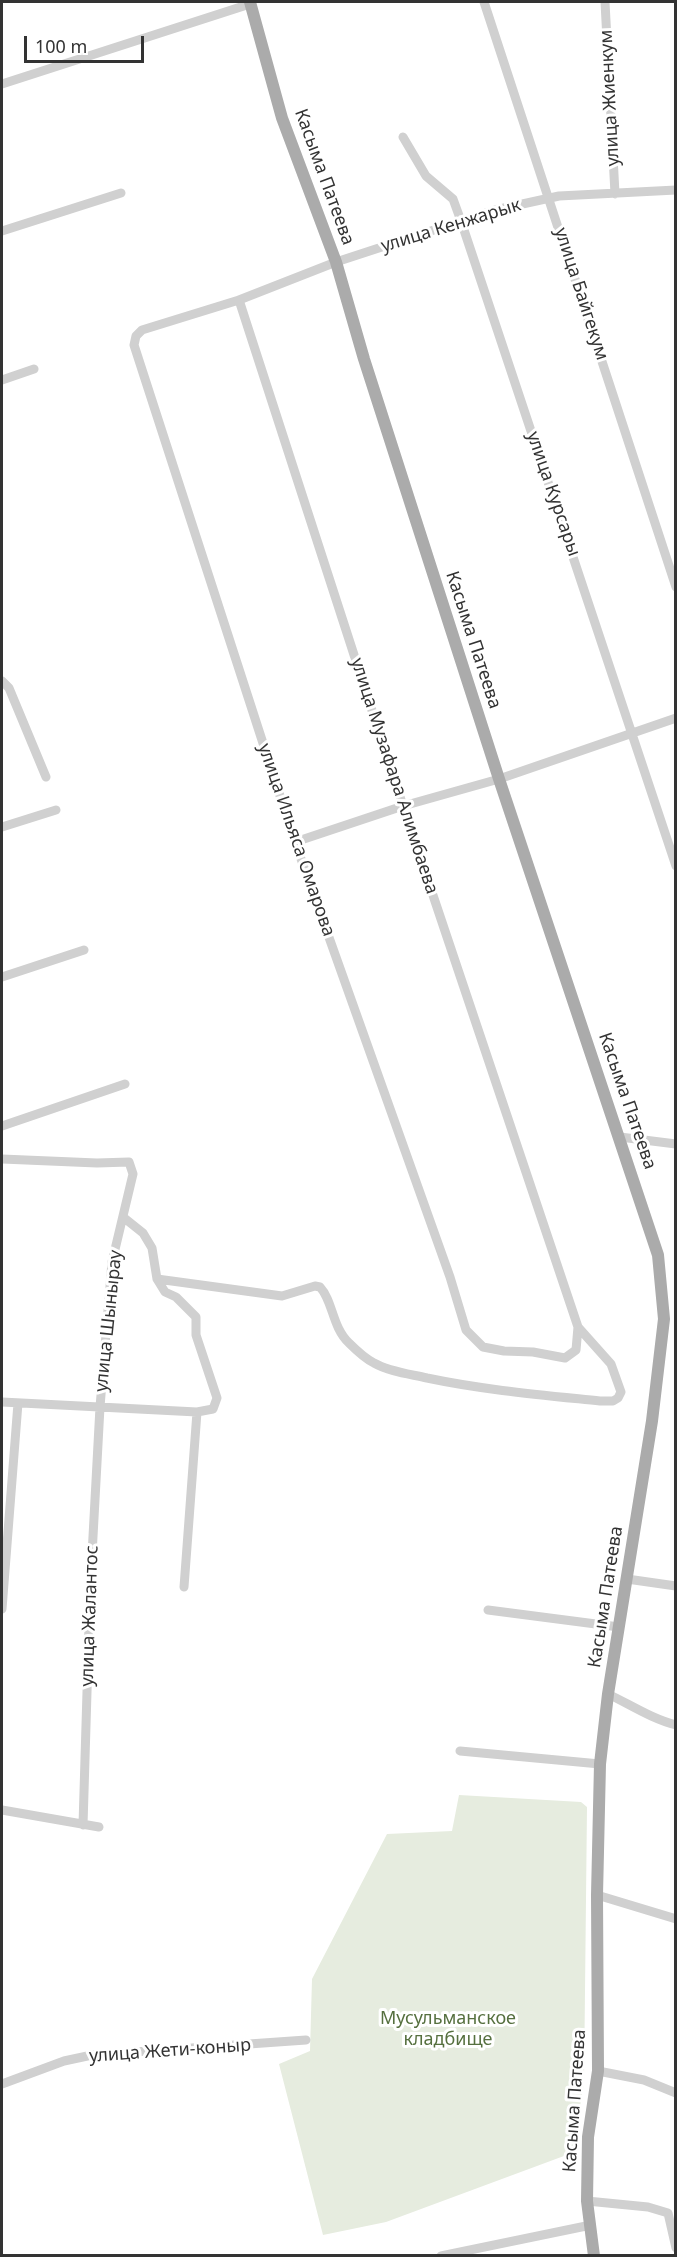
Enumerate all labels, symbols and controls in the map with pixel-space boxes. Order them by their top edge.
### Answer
scale bar [27,24,147,62]
street label: улица Жиенкум [596,29,624,167]
text: 100 m [35,34,87,58]
street label: Касыма Патеева [289,106,359,248]
street label: улица Кенжарык [378,194,524,258]
street label: улица Байгекум [549,225,613,363]
street label: улица Курсары [522,429,584,559]
street label: Касыма Патеева [441,569,505,711]
street label: улица Музафара Алимбаева [346,655,442,897]
street label: улица Ильяса Омарова [253,741,339,939]
street label: Касыма Патеева [593,1030,661,1172]
street label: улица Шынырау [91,1249,127,1393]
street label: Касыма Патеева [584,1525,628,1669]
street label: улица Жалантос [77,1545,103,1687]
park label: Мусульманское кладбище [380,2008,516,2050]
street label: Касыма Патеева [559,2029,591,2173]
street label: улица Жети-коныр [88,2035,252,2067]

